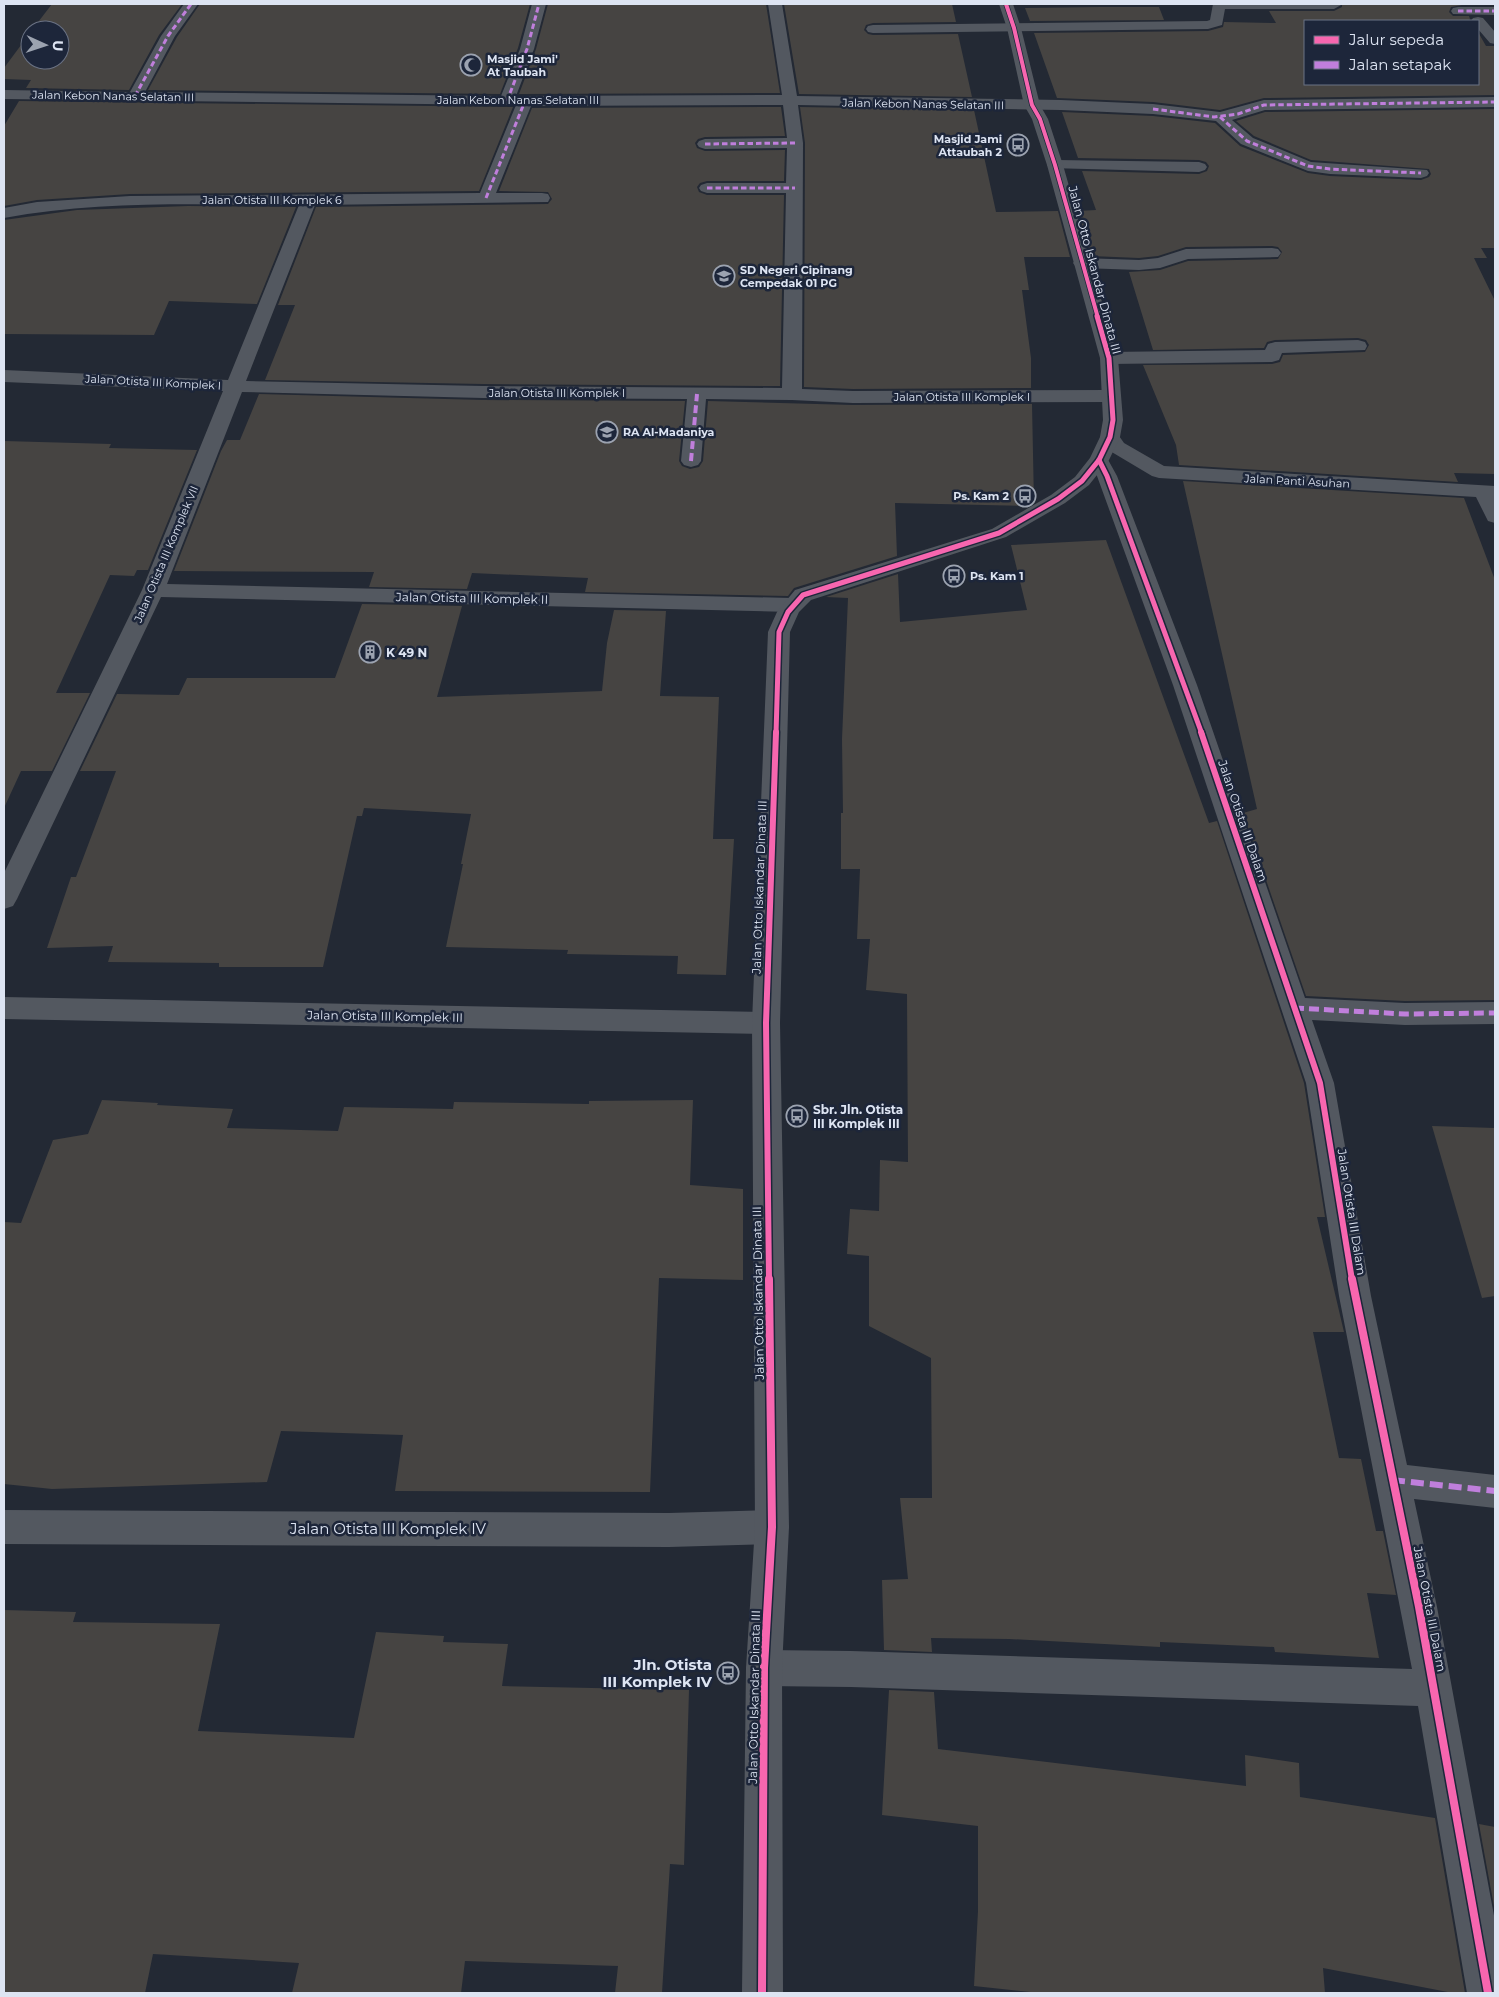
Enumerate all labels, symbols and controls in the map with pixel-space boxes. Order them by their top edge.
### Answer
north arrow [20,20,70,70]
legend [1304,20,1479,85]
text: Jalur sepeda [1348,30,1444,49]
text: U [49,40,67,52]
place label: Masjid Jami' At Taubah [486,52,558,79]
mosque icon: Masjid Jami' At Taubah [459,53,483,77]
text: Jalan setapak [1348,55,1451,74]
street label: Jalan Kebon Nanas Selatan III [31,88,194,104]
street label: Jalan Kebon Nanas Selatan III [436,93,599,107]
street label: Jalan Kebon Nanas Selatan III [841,96,1004,112]
place label: Masjid Jami Attaubah 2 [934,132,1003,159]
bus stop icon: Masjid Jami Attaubah 2 [1006,133,1030,157]
street label: Jalan Otto Iskandar Dinata III [1065,183,1125,356]
street label: Jalan Otista III Komplek 6 [201,193,342,207]
place label: SD Negeri Cipinang Cempedak 01 PG [740,263,853,290]
school or university icon: SD Negeri Cipinang Cempedak 01 PG [712,264,736,288]
street label: Jalan Otista III Komplek I [84,371,221,393]
street label: Jalan Otista III Komplek I [488,386,625,400]
street label: Jalan Otista III Komplek I [893,390,1030,404]
school or university icon: RA Al-Madaniya [595,420,619,444]
place label: RA Al-Madaniya [623,425,715,439]
street label: Jalan Panti Asuhan [1243,471,1350,491]
street label: Jalan Otista III Komplek VII [130,484,201,625]
bus stop icon: Ps. Kam 2 [1013,484,1037,508]
place label: Ps. Kam 2 [953,489,1010,503]
bus stop icon: Ps. Kam 1 [942,564,966,588]
place label: Ps. Kam 1 [970,569,1024,583]
street label: Jalan Otista III Komplek II [395,589,548,607]
building icon: K 49 N [358,640,382,664]
place label: K 49 N [386,645,427,660]
street label: Jalan Otista III Dalam [1215,757,1271,884]
street label: Jalan Otto Iskandar Dinata III [748,800,770,975]
street label: Jalan Otista III Komplek III [306,1007,463,1025]
place label: Sbr. Jln. Otista III Komplek III [813,1102,903,1131]
bus stop icon: Sbr. Jln. Otista III Komplek III [785,1104,809,1128]
street label: Jalan Otista III Dalam [1334,1147,1369,1276]
street label: Jalan Otto Iskandar Dinata III [749,1206,767,1381]
street label: Jalan Otista III Komplek IV [289,1519,487,1538]
street label: Jalan Otista III Dalam [1410,1544,1450,1673]
street label: Jalan Otto Iskandar Dinata III [745,1610,763,1785]
place label: Jln. Otista III Komplek IV [602,1655,713,1691]
bus stop icon: Jln. Otista III Komplek IV [716,1661,740,1685]

